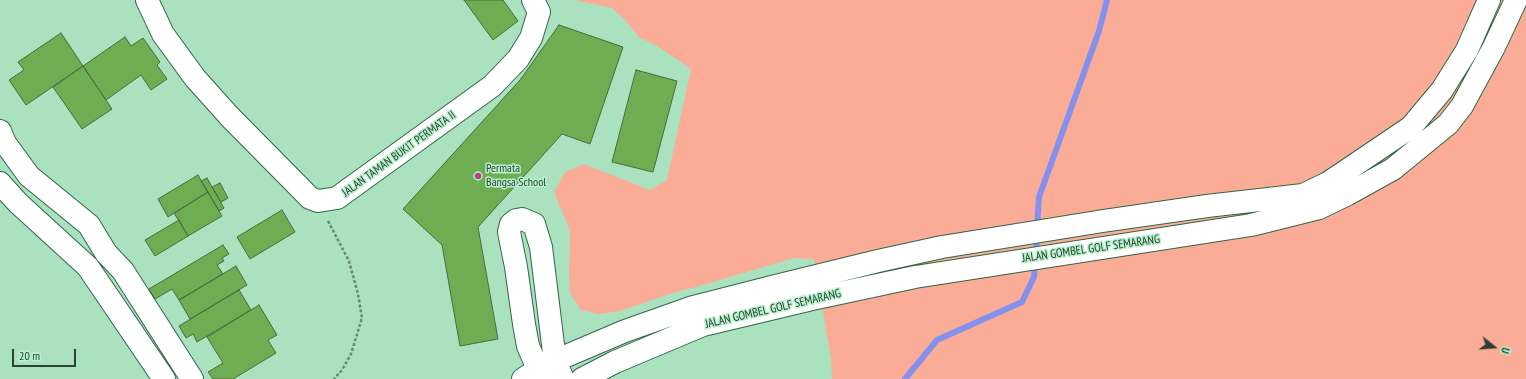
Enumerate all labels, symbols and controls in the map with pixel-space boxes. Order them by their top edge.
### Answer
street label: JALAN TAMAN BUKIT PERMATA II [339,108,459,200]
place label: Permata Bangsa School [486,162,546,190]
marker: Permata Bangsa School [473,171,483,181]
street label: JALAN GOMBEL GOLF SEMARANG [1021,232,1161,266]
street label: JALAN GOMBEL GOLF SEMARANG [704,286,842,332]
north arrow [1474,327,1514,367]
scale bar [14,341,78,367]
text: U [1498,346,1513,355]
text: 20 m [19,348,40,363]

